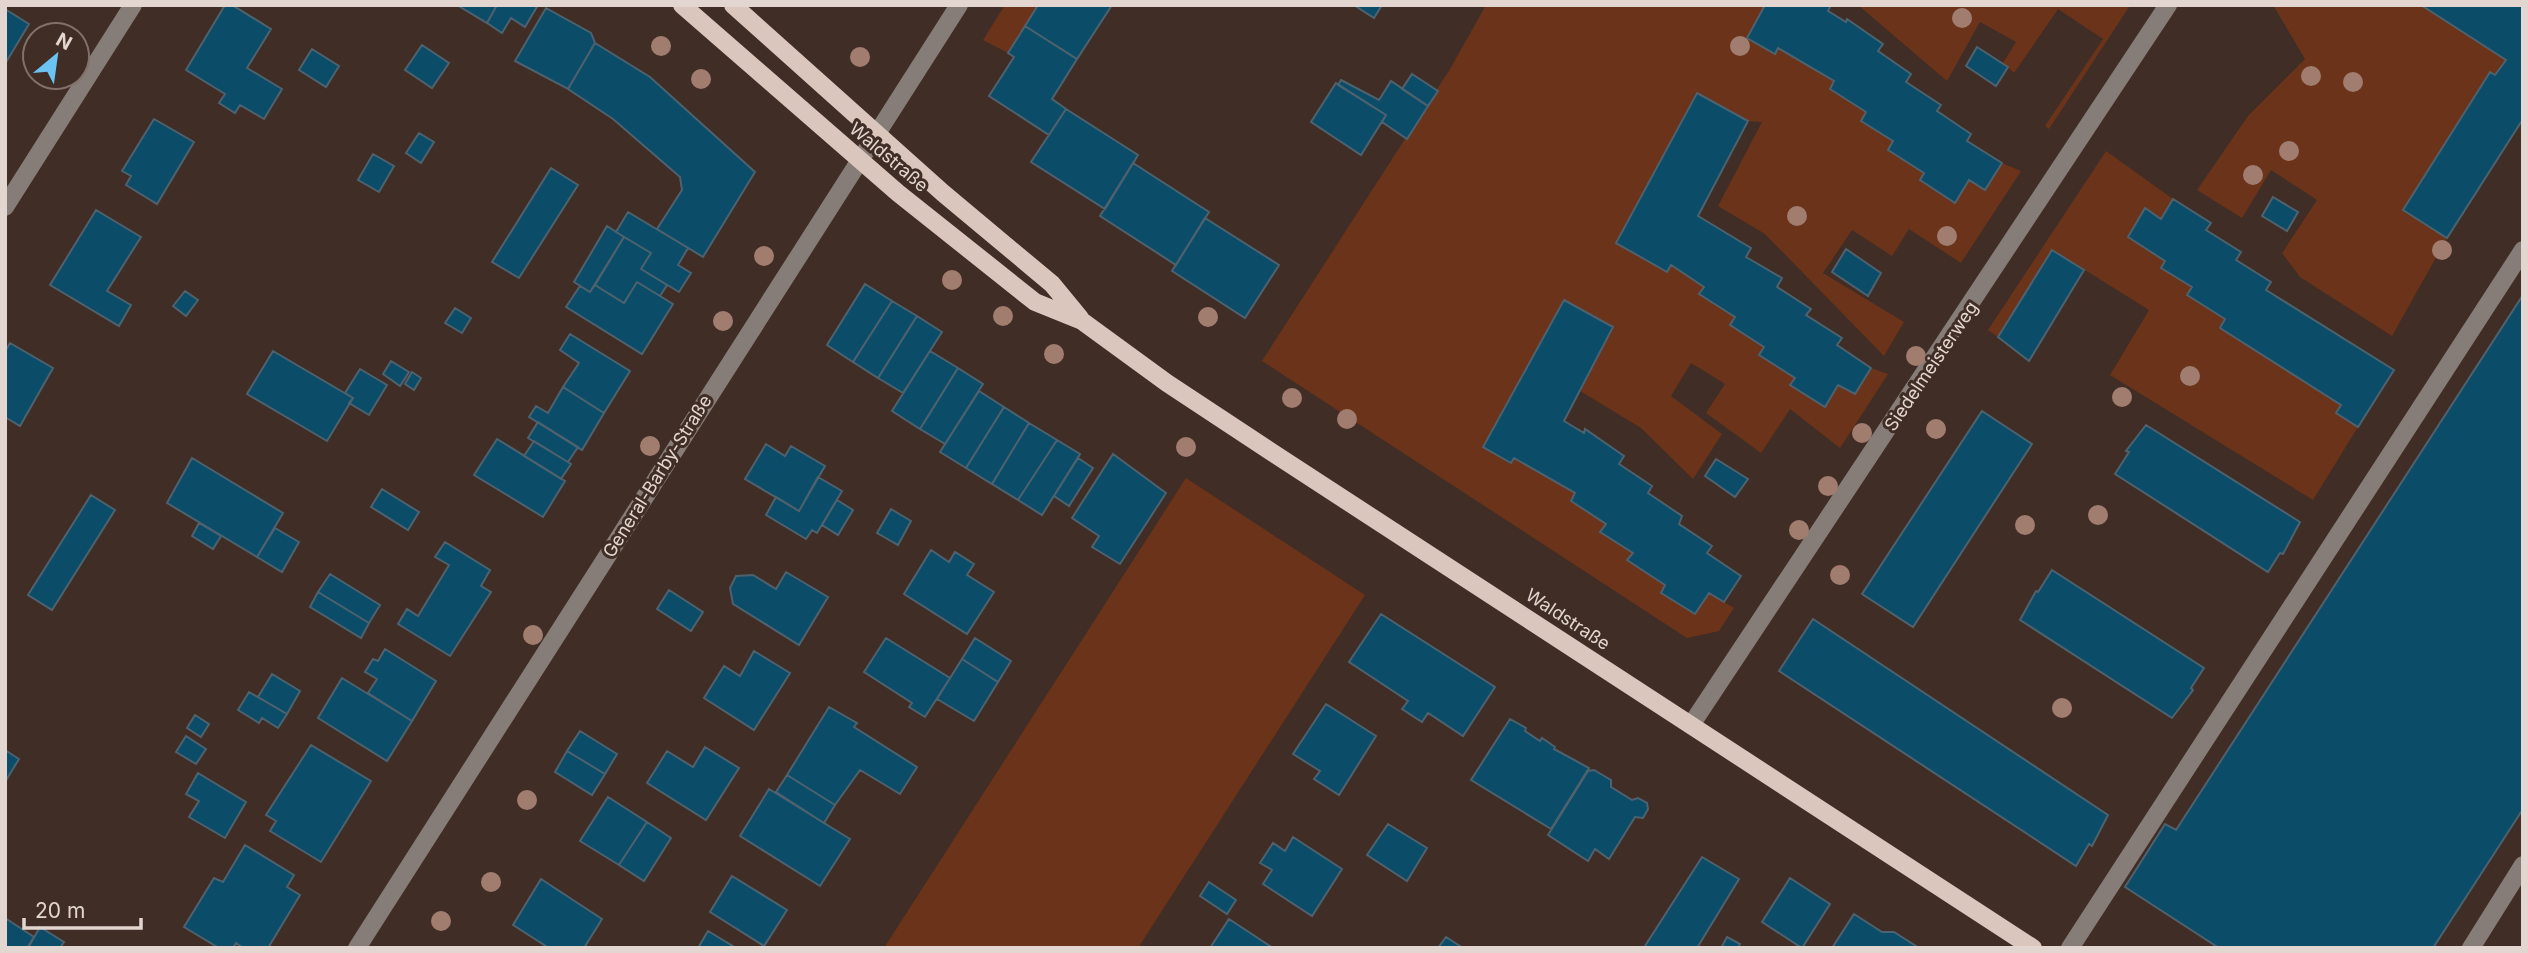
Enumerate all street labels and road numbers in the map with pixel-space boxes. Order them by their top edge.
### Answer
street label: Waldstraße [845,118,933,196]
street label: Siedelmeisterweg [1880,297,1982,435]
street label: General-Barby-Straße [598,391,716,561]
street label: Waldstraße [1522,584,1614,654]

